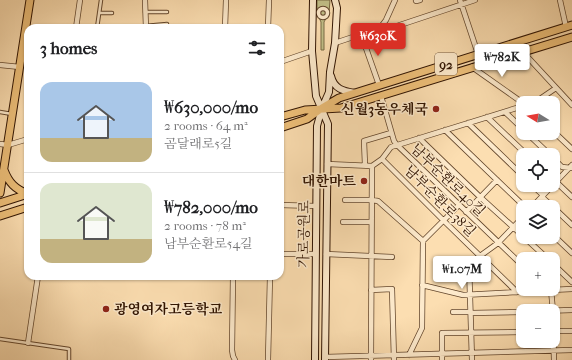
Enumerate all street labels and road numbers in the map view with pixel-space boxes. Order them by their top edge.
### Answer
road number: 92 [435,53,457,75]
street label: 남부순환로40길 [407,140,489,220]
street label: 남부순환로38길 [401,162,479,240]
street label: 가로공원로 [295,200,313,268]

